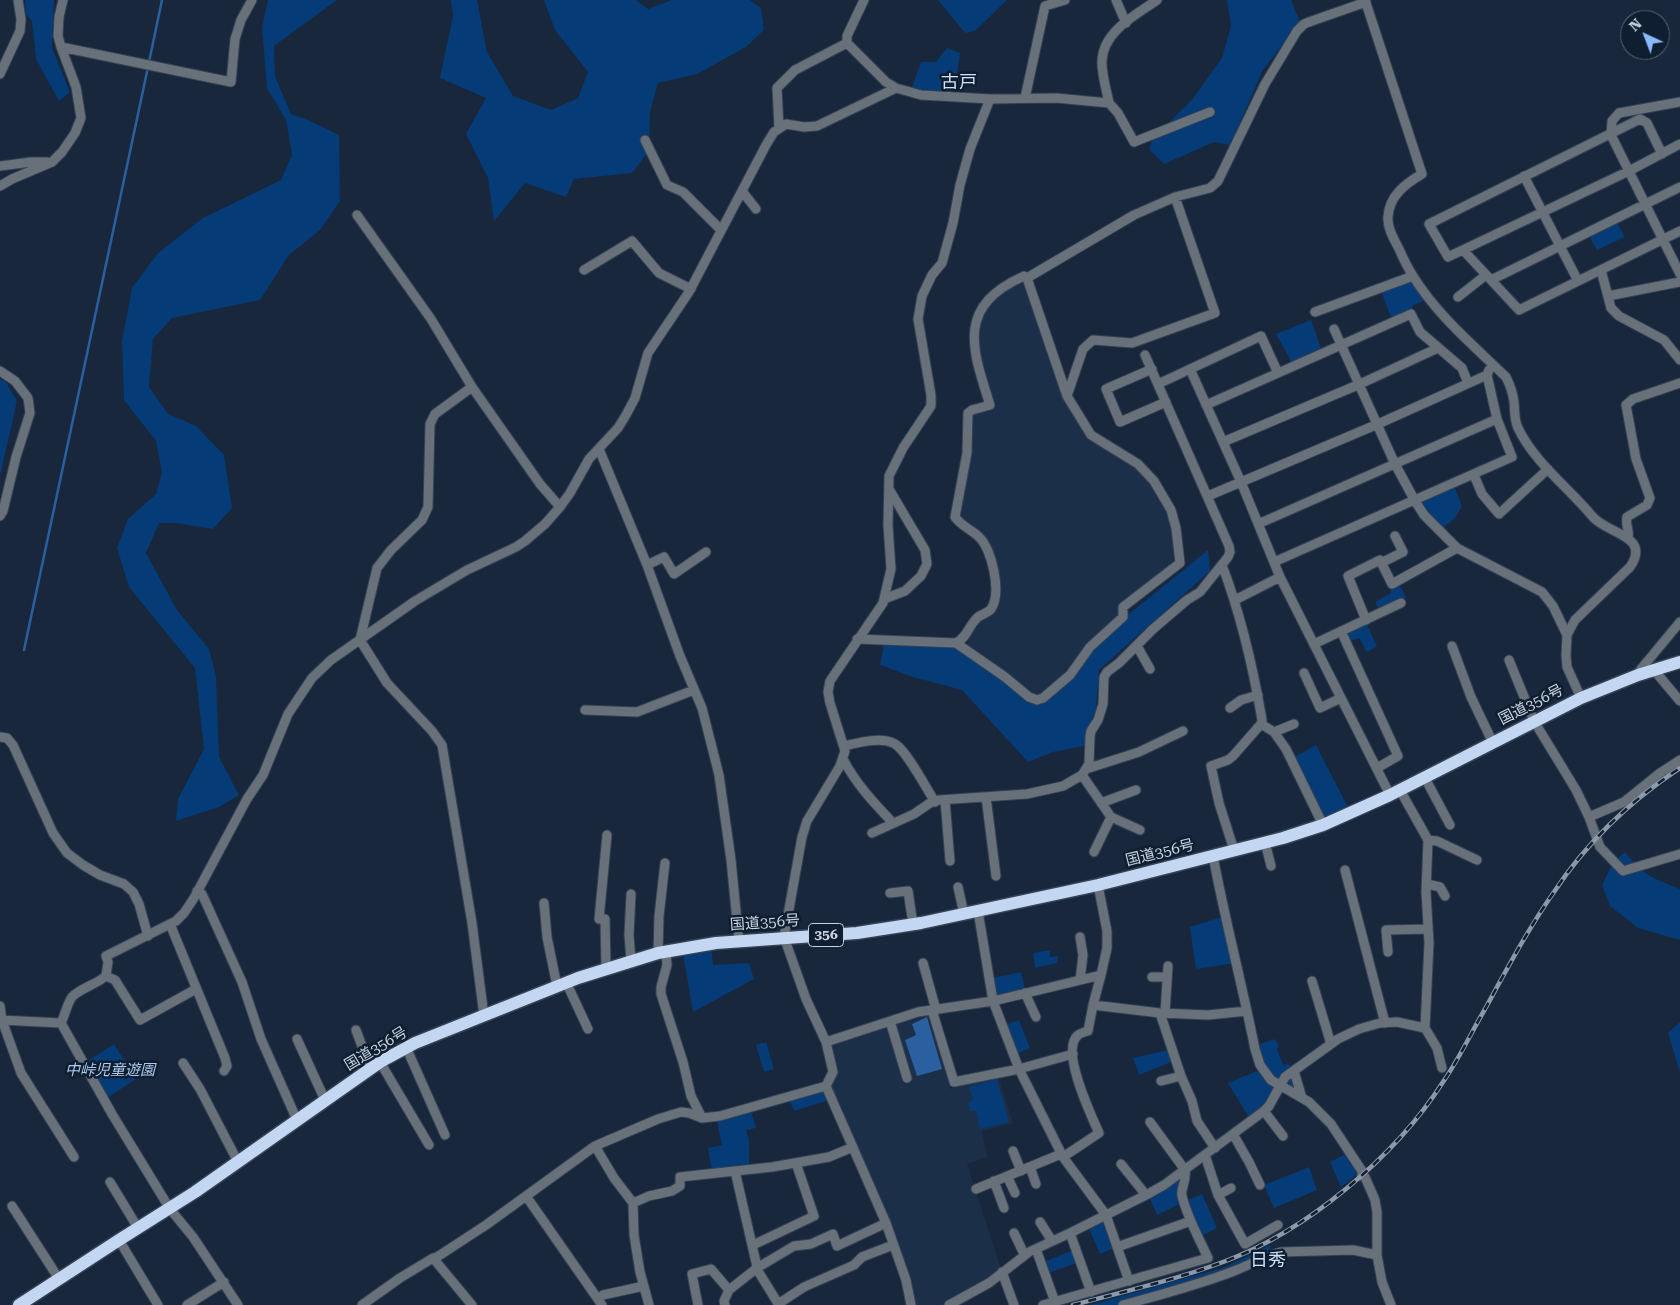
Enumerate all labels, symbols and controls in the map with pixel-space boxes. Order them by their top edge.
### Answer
north arrow [1620,10,1670,60]
text: N [1626,15,1645,34]
district label: 古戸 [941,72,977,94]
street label: 国道356号 [1496,681,1566,729]
street label: 国道356号 [1124,836,1196,870]
street label: 国道356号 [729,912,801,934]
road number: 356 [808,924,844,946]
street label: 国道356号 [341,1023,411,1075]
park label: 中峠児童遊園 [65,1062,155,1080]
district label: 日秀 [1250,1250,1286,1272]

